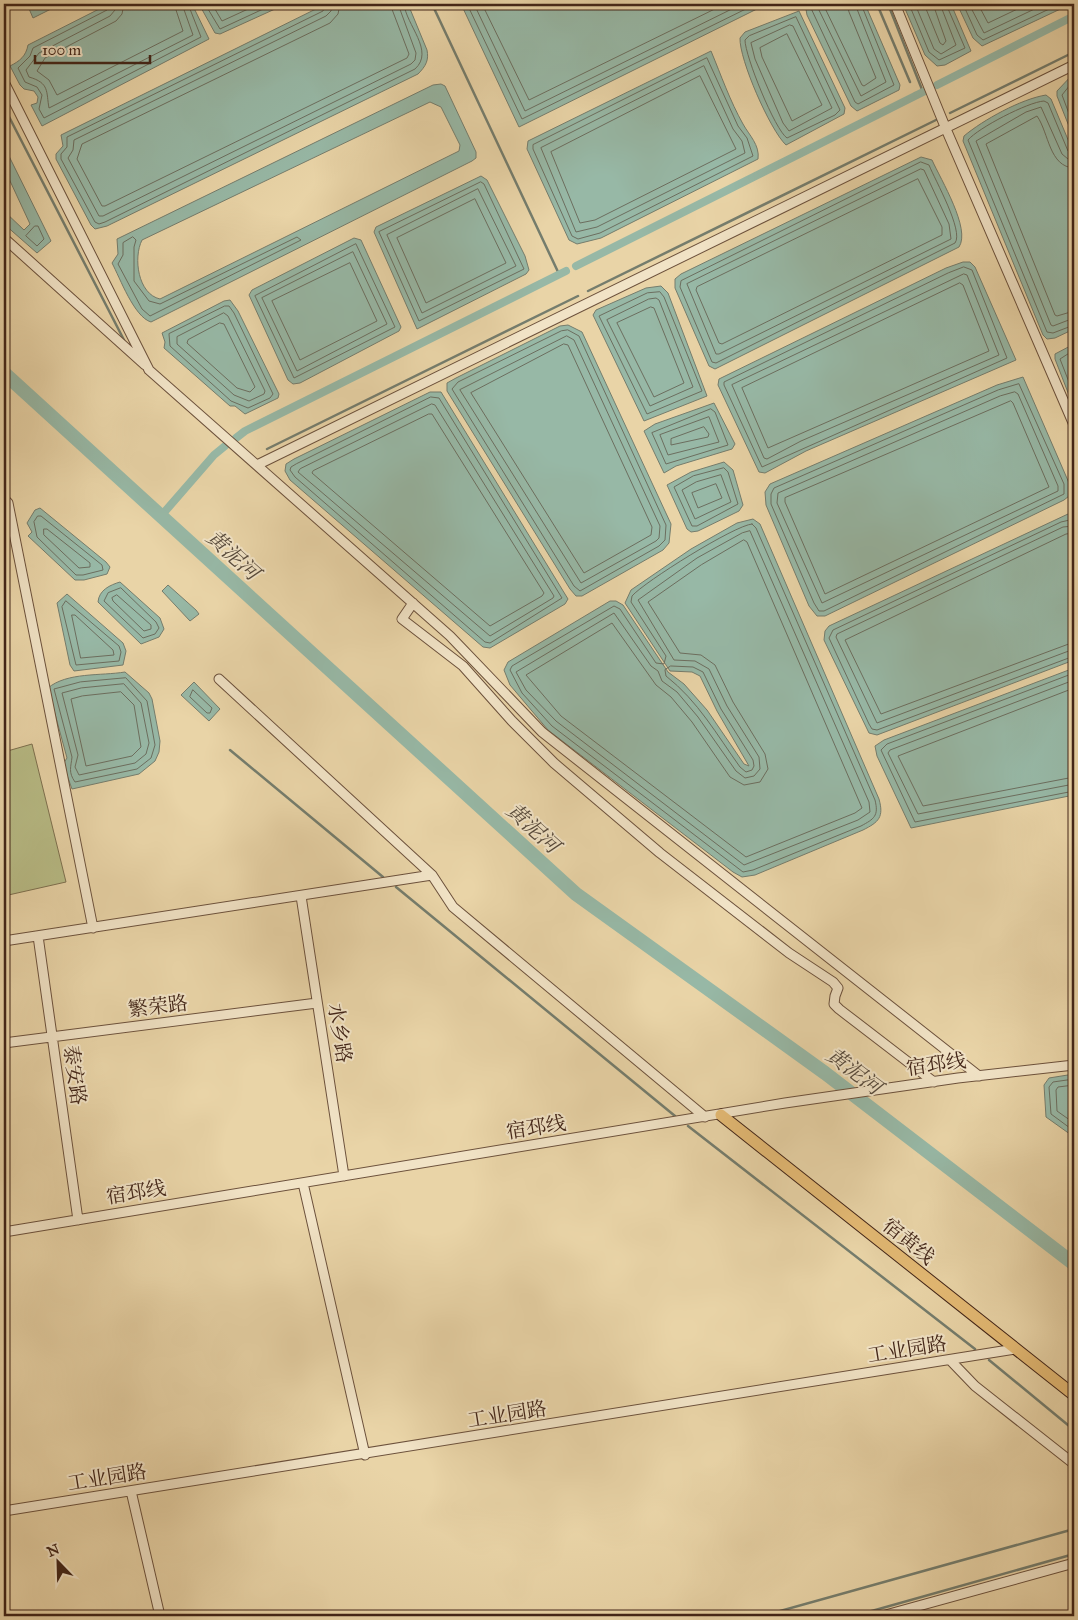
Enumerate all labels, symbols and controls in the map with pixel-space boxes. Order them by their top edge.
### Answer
scale bar [35,32,150,64]
text: 100 m [42,41,82,59]
water label: 黄泥河 [201,524,268,588]
water label: 黄泥河 [501,797,568,861]
street label: 繁荣路 [127,990,189,1022]
street label: 水乡路 [323,1001,357,1065]
water label: 黄泥河 [821,1042,890,1103]
street label: 泰安路 [59,1044,91,1106]
street label: 宿邳线 [905,1048,967,1080]
street label: 宿邳线 [504,1110,568,1144]
street label: 宿邳线 [104,1175,168,1209]
street label: 宿黄线 [878,1213,940,1269]
street label: 工业园路 [866,1331,948,1367]
street label: 工业园路 [466,1396,548,1432]
street label: 工业园路 [66,1459,148,1495]
north arrow [32,1538,82,1588]
text: N [44,1540,62,1561]

